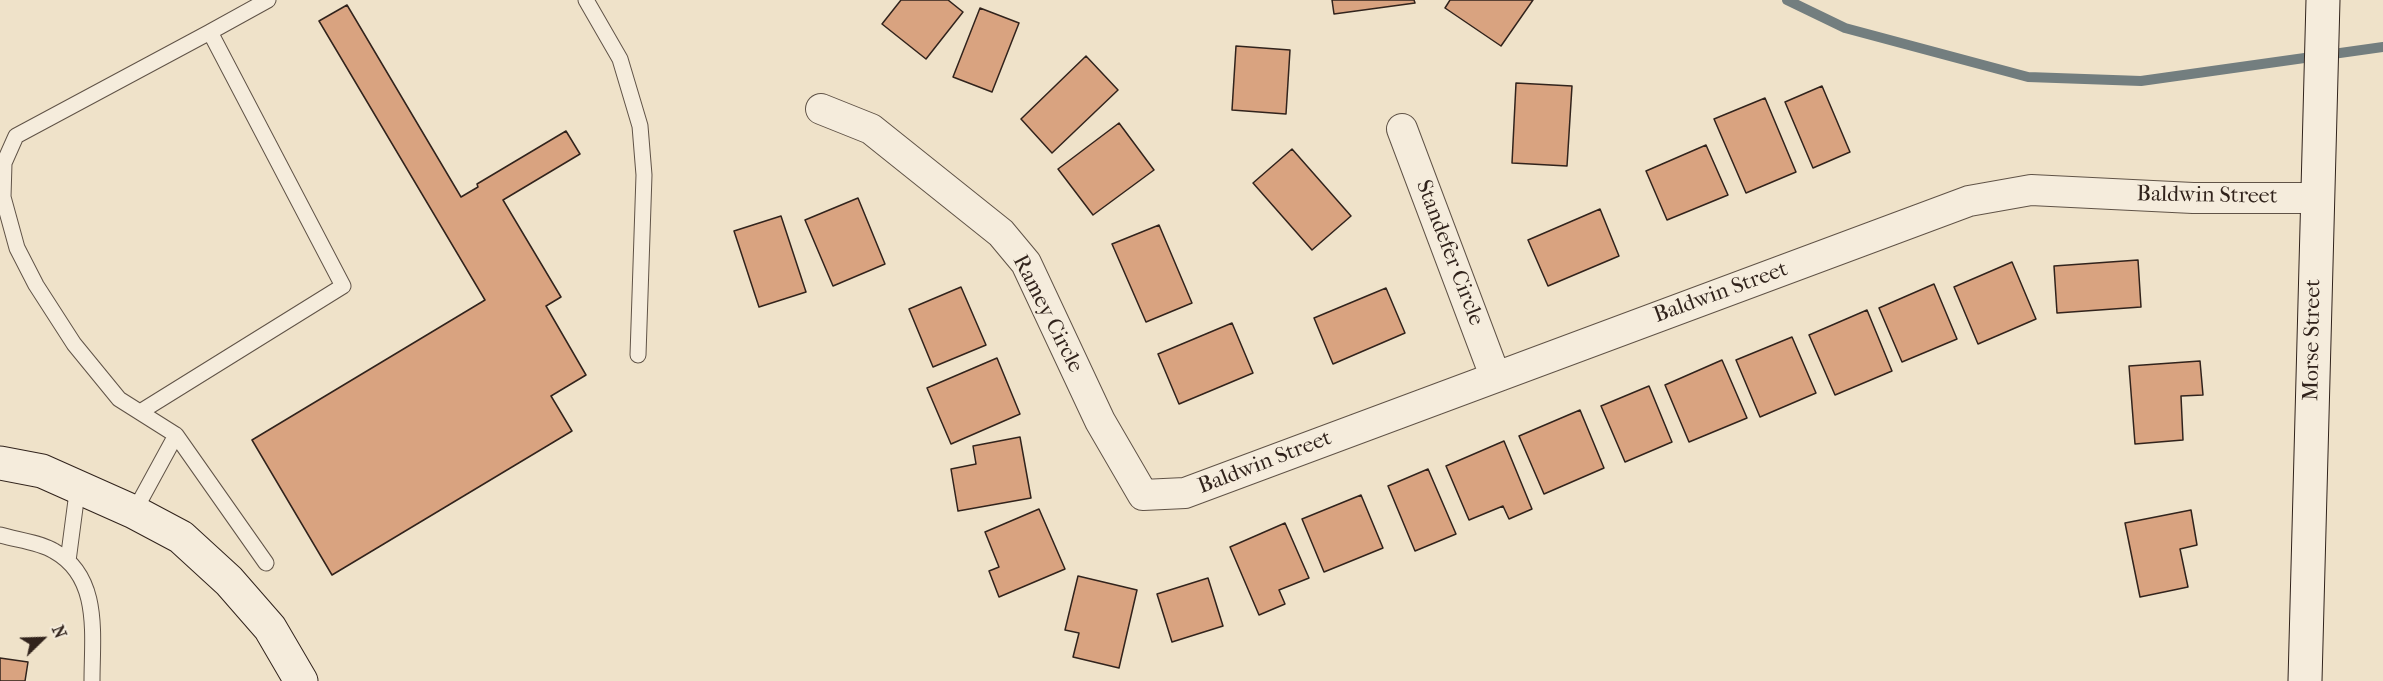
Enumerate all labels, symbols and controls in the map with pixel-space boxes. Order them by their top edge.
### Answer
street label: Standefer Circle [1409,177,1489,329]
street label: Baldwin Street [2136,182,2278,210]
street label: Ramey Circle [1006,251,1088,377]
street label: Baldwin Street [1650,257,1792,329]
street label: Morse Street [2299,279,2327,401]
street label: Baldwin Street [1195,425,1335,501]
north arrow [12,609,72,669]
text: N [48,622,70,641]

